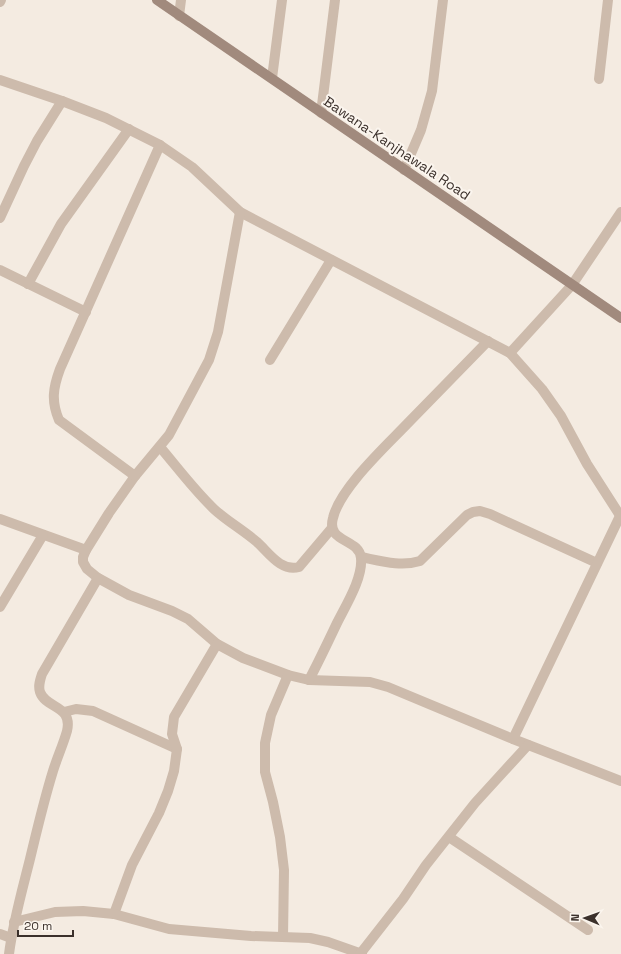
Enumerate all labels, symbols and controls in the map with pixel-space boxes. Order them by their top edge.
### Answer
street label: Bawana-Kanjhawala Road [320,92,474,204]
north arrow [565,898,605,938]
scale bar [18,912,73,938]
text: N [568,914,582,922]
text: 20 m [24,918,52,934]

